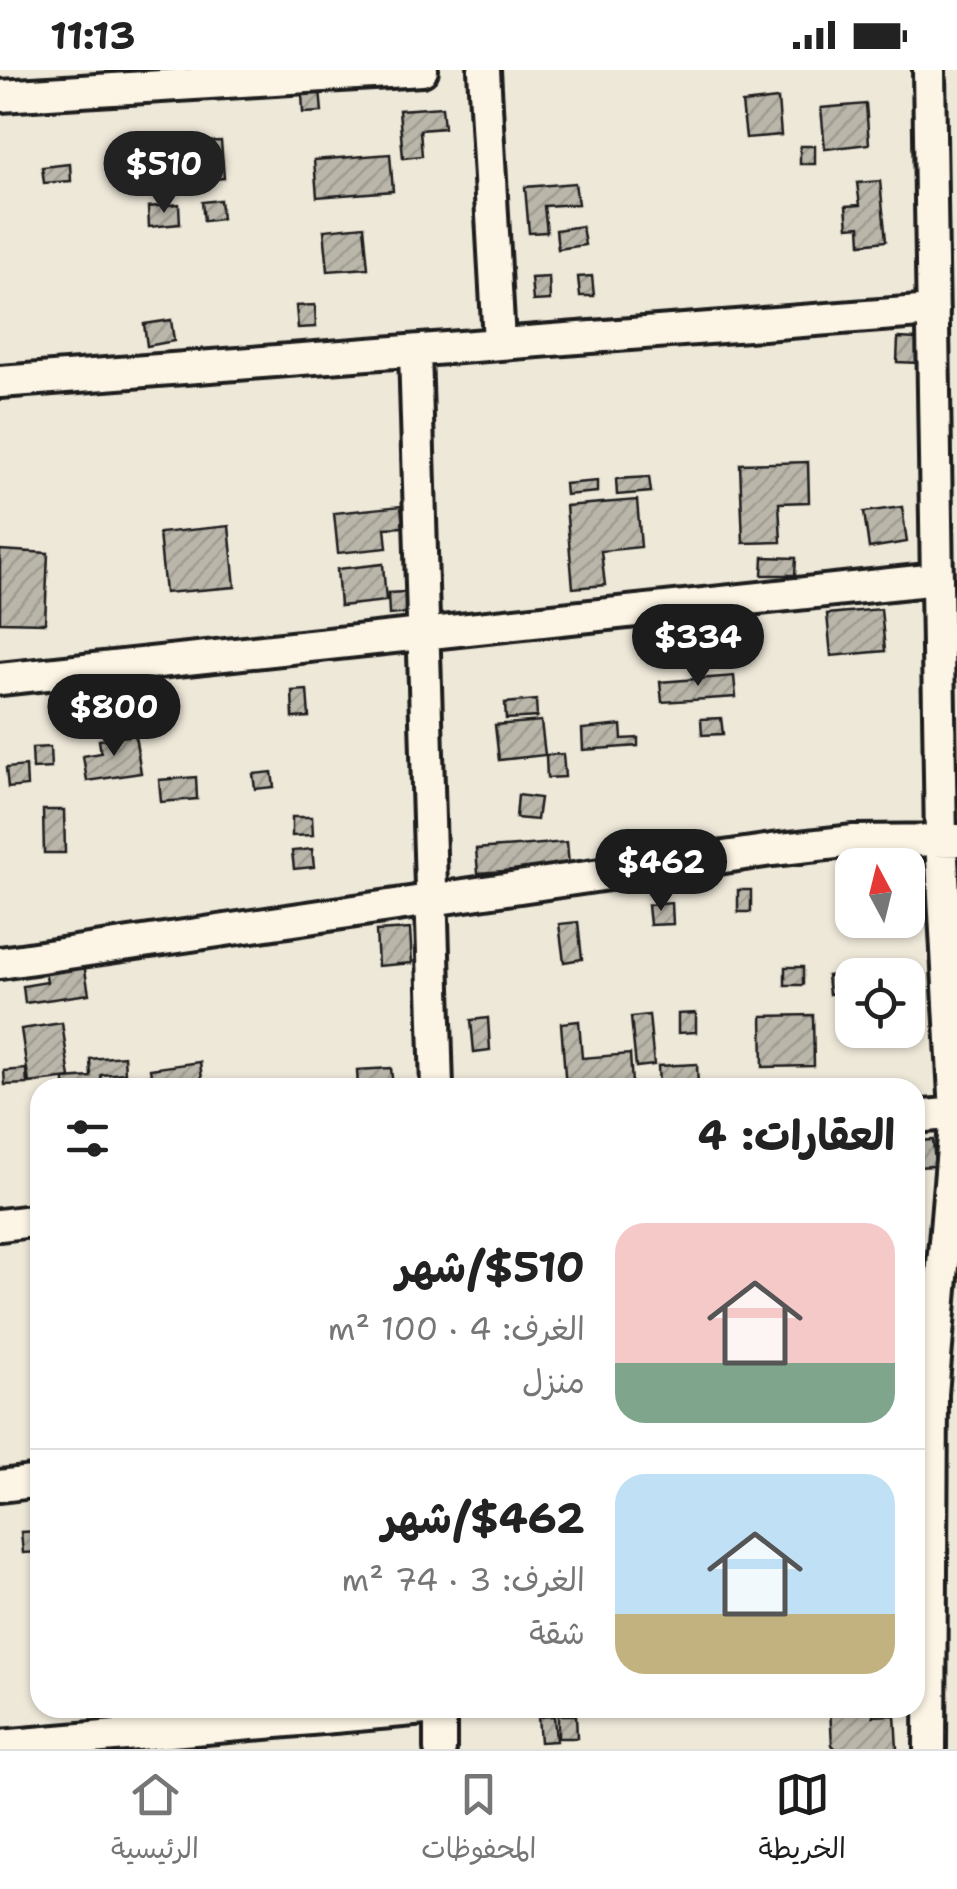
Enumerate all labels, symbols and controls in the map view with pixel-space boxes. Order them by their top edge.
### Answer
text: 11:13 [50,10,136,61]
pin: $510 [105,131,223,216]
text: $510 [126,142,202,185]
pin: $334 [639,604,757,689]
text: $334 [654,615,742,658]
pin: $800 [55,674,173,759]
text: $800 [69,685,159,728]
pin: $462 [602,829,720,914]
text: $462 [617,840,705,883]
north arrow [835,848,925,938]
map controls [835,848,925,1048]
button: locate [835,958,925,1048]
text: العقارات: 4 [697,1107,895,1163]
icon: filters [60,1111,115,1166]
text: $510/شهر [396,1239,585,1295]
icon: home [695,1263,815,1383]
text: الغرف: 4 · 100 m² [328,1307,585,1350]
text: منزل [522,1360,585,1403]
text: $462/شهر [382,1490,585,1546]
icon: home [695,1514,815,1634]
text: الغرف: 3 · 74 m² [341,1558,585,1601]
text: شقة [529,1611,585,1654]
tab: الرئيسية [111,1767,199,1873]
tab: المحفوظات [421,1767,536,1873]
tab: الخريطة [759,1767,846,1873]

